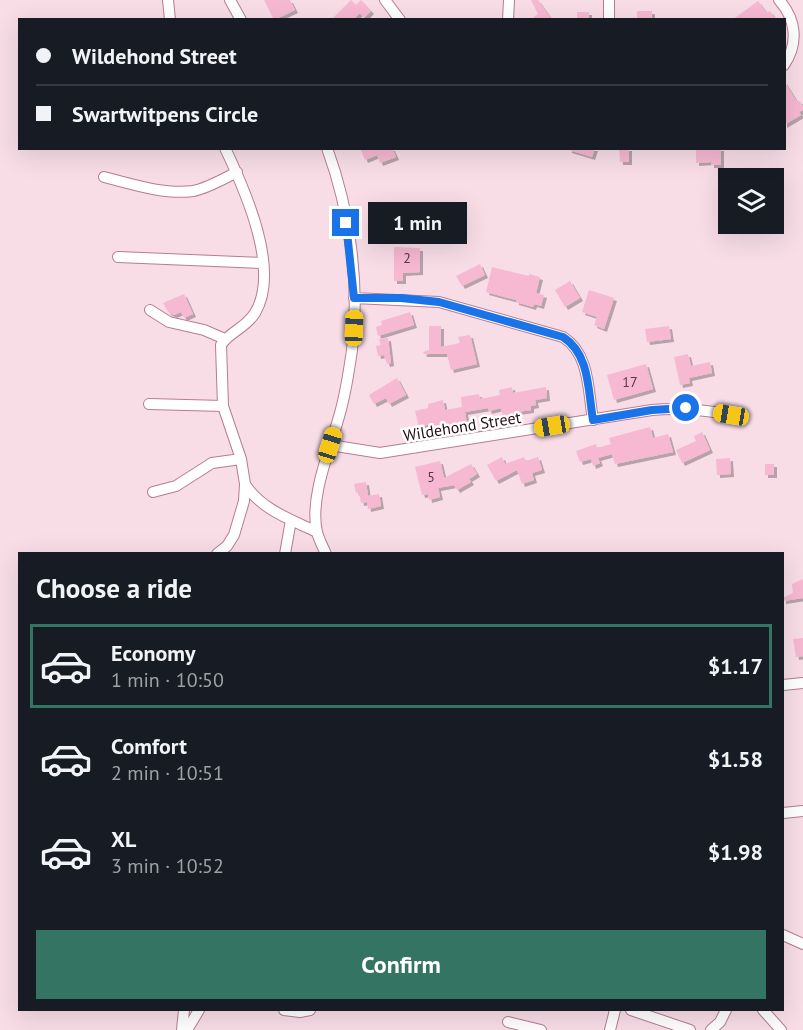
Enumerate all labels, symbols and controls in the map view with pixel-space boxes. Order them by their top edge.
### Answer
text: Wildehond Street [72,42,237,70]
text: Swartwitpens Circle [72,100,258,128]
map controls [718,168,784,234]
button: layers [718,168,784,234]
callout: 1 min [367,202,466,244]
route end [332,209,359,236]
text: 1 min [393,210,442,236]
house number: 2 [403,249,411,267]
car [344,310,364,346]
house number: 17 [622,373,638,391]
route start [672,394,699,421]
car [712,403,750,427]
street label: Wildehond Street [402,407,523,445]
car [533,414,571,438]
car [316,425,344,465]
house number: 5 [427,468,435,486]
text: Choose a ride [36,571,192,605]
icon: car [39,639,93,693]
text: Economy [111,639,195,667]
text: $1.17 [708,652,763,680]
text: 1 min · 10:50 [111,667,224,693]
icon: car [39,732,93,786]
text: Comfort [111,732,187,760]
text: $1.58 [708,745,763,773]
text: 2 min · 10:51 [111,760,224,786]
icon: car [39,825,93,879]
text: XL [111,825,136,853]
text: $1.98 [708,838,763,866]
text: 3 min · 10:52 [111,853,224,879]
button: Confirm [36,930,766,999]

